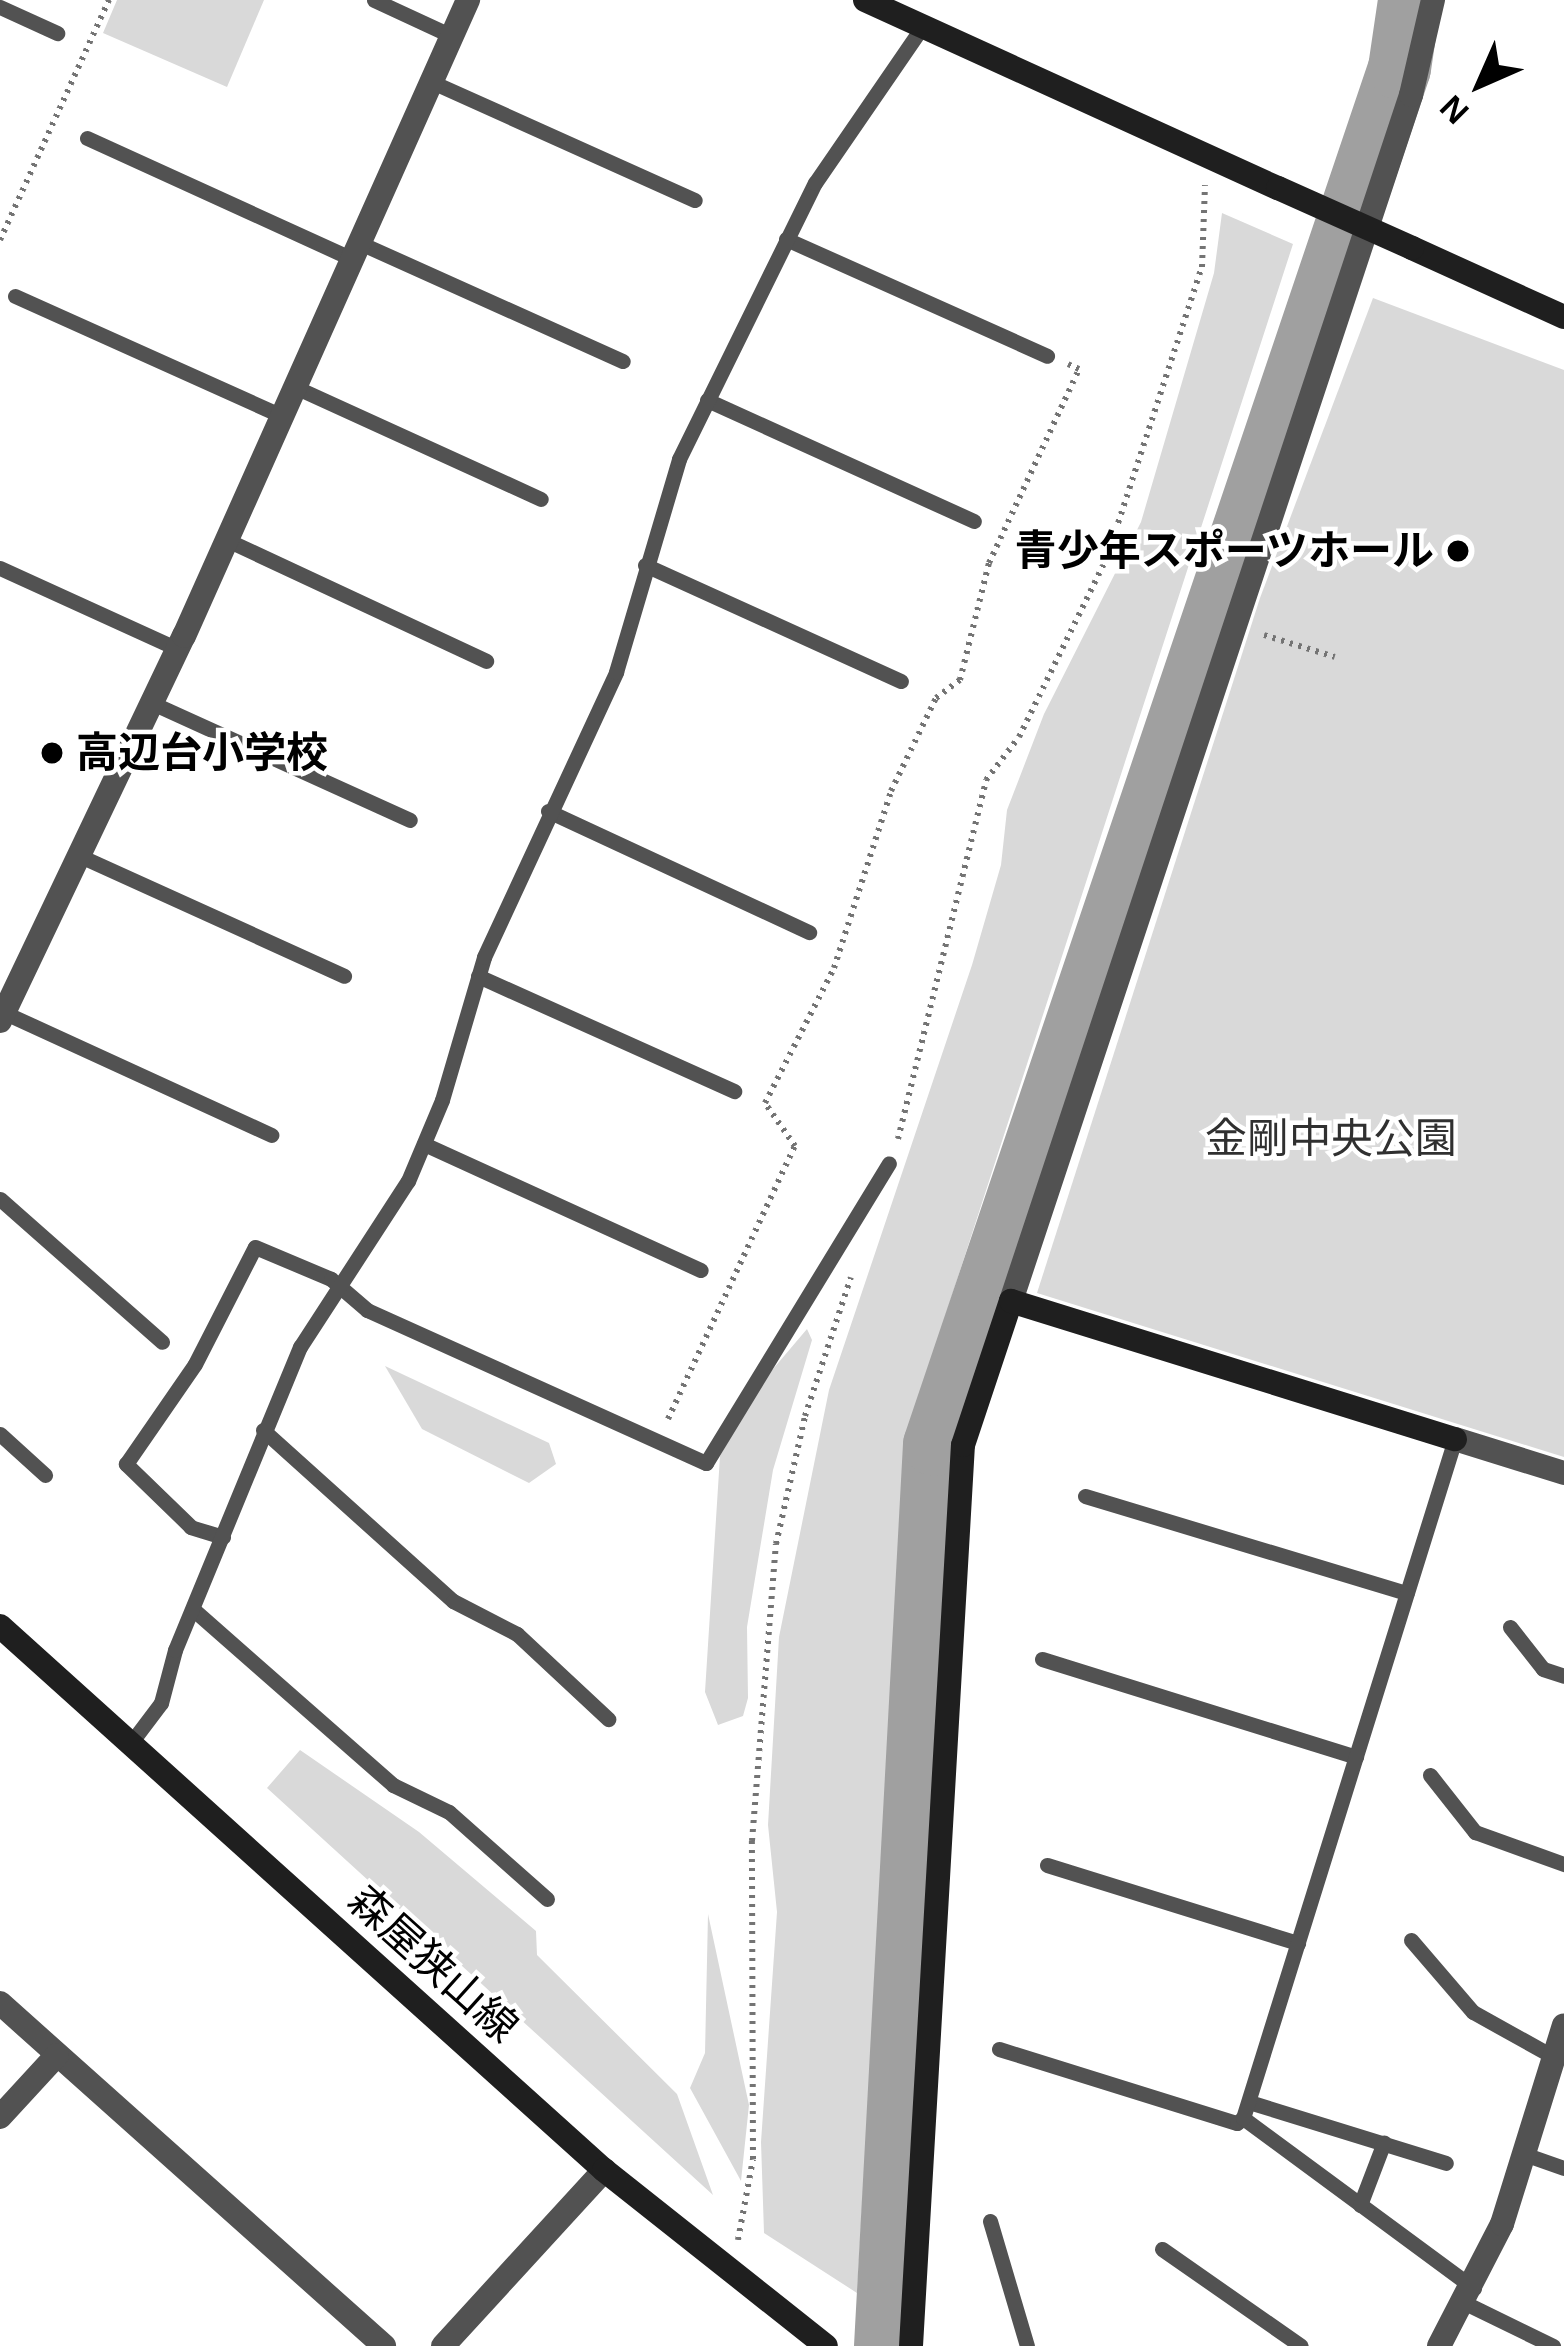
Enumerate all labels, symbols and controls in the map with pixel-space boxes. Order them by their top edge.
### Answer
north arrow [1420,24,1540,144]
text: N [1433,88,1476,131]
place label: 青少年スポーツホール [1014,526,1434,576]
marker: 青少年スポーツホール [1445,538,1471,564]
place label: 高辺台小学校 [76,728,328,778]
marker: 高辺台小学校 [39,740,65,766]
park label: 金剛中央公園 [1205,1114,1457,1164]
street label: 森屋狭山線 [338,1875,528,2053]

